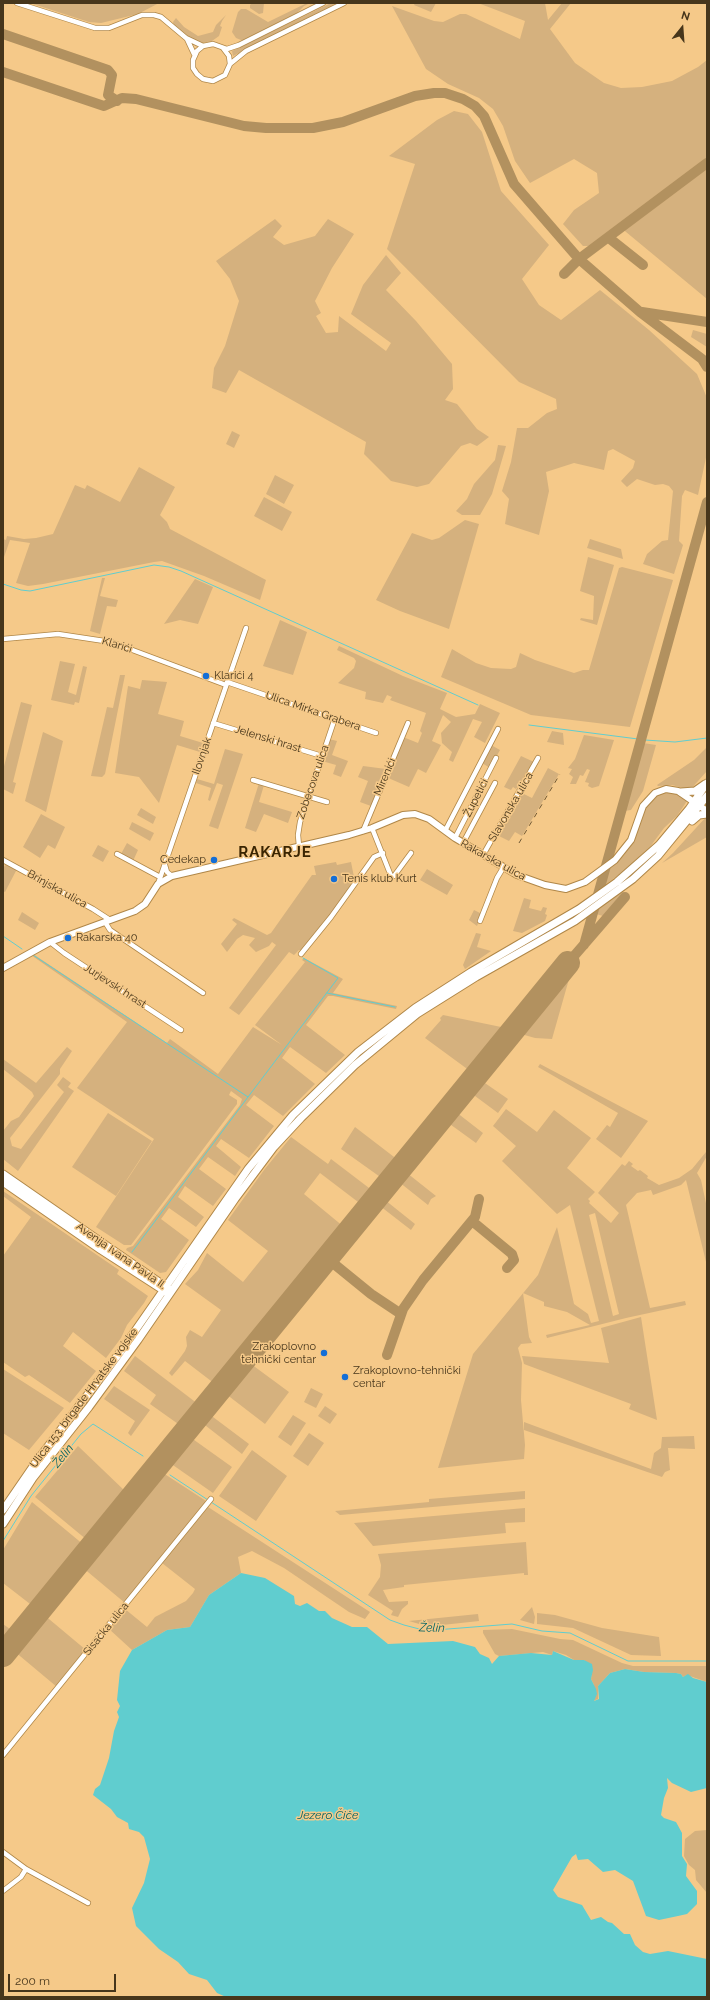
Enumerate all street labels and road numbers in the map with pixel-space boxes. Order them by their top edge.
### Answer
street label: Klarići [100,634,134,656]
street label: Ulica Mirka Grabera [264,689,362,733]
street label: Jelenski hrast [233,723,303,755]
street label: Ilovnjak [189,736,215,776]
street label: Zobecova ulica [294,743,332,821]
street label: Mirenići [371,756,399,798]
street label: Slavonska ulica [486,770,536,844]
street label: Župetići [461,777,491,819]
street label: Rakarska ulica [458,837,528,883]
street label: Brinjska ulica [25,867,89,911]
street label: Jurjevski hrast [81,961,149,1011]
street label: Avenija Ivana Pavla II. [74,1220,168,1292]
street label: Ulica 153. brigade Hrvatske vojske [27,1326,141,1470]
street label: Sisačka ulica [80,1600,132,1658]

